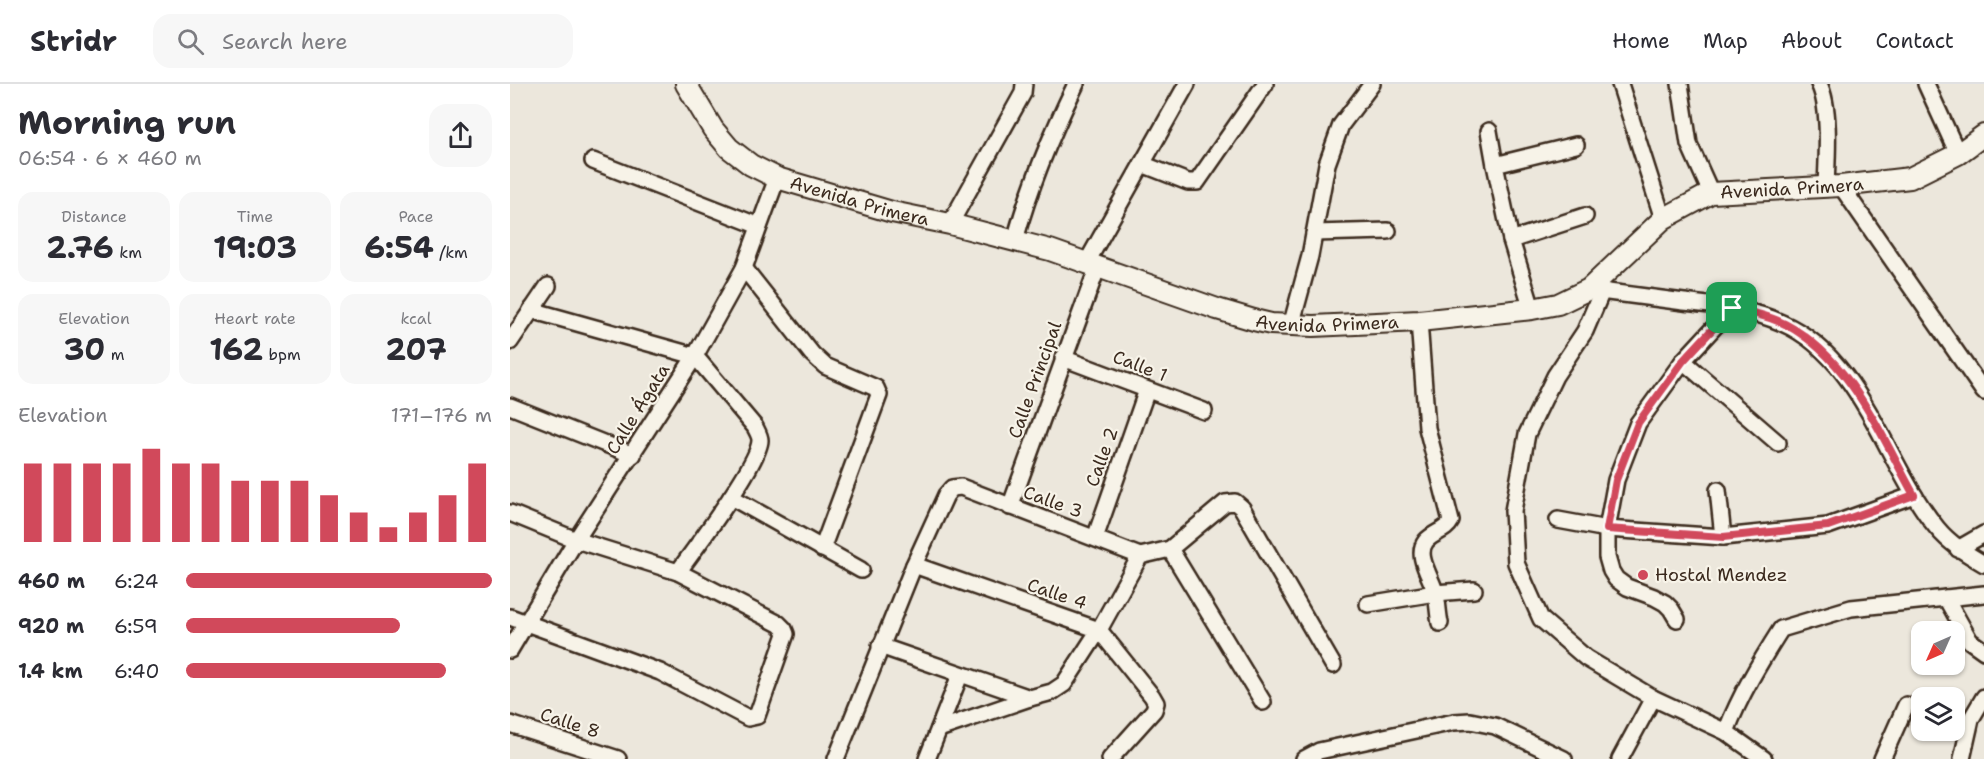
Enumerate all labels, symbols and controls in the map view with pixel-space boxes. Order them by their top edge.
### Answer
search box [153,14,573,68]
text: Stridr [30,22,117,60]
icon: search [174,25,207,58]
text: Search here [222,27,348,56]
text: Home [1612,27,1670,55]
text: Map [1703,27,1748,55]
text: About [1781,27,1842,55]
text: Contact [1875,27,1954,55]
text: Morning run [18,100,236,145]
button: share [429,104,492,167]
text: 06:54 · 6 × 460 m [18,145,202,171]
street label: Avenida Primera [787,170,931,231]
street label: Avenida Primera [1720,171,1865,204]
text: Distance [61,206,127,227]
text: Time [237,206,273,227]
text: Pace [398,206,434,227]
text: 2.76 [46,227,114,268]
text: 19:03 [213,227,297,268]
text: 6:54 [364,227,434,268]
text: km [114,242,142,263]
text: /km [434,242,468,263]
pin [1706,282,1757,333]
icon: arrive [1715,291,1748,324]
text: Elevation [58,308,130,329]
text: Heart rate [214,308,296,329]
text: kcal [400,308,432,329]
street label: Avenida Primera [1253,309,1399,338]
street label: Calle Principal [1003,318,1068,442]
text: 30 [63,329,105,370]
text: 162 [209,329,263,370]
text: 207 [385,329,447,370]
text: m [105,344,125,365]
text: bpm [263,344,301,365]
street label: Calle 1 [1109,345,1171,387]
street label: Calle Ágata [601,359,675,459]
text: Elevation [18,402,108,428]
text: 171–176 m [391,402,492,428]
street label: Calle 2 [1080,424,1124,490]
street label: Calle 3 [1020,480,1086,524]
place label: Hostal Mendez [1655,563,1788,587]
text: 460 m [18,568,85,594]
text: 6:24 [114,568,158,594]
marker: Hostal Mendez [1636,568,1650,582]
street label: Calle 4 [1024,573,1090,615]
text: 920 m [18,613,84,639]
text: 6:59 [114,613,158,639]
north arrow [1911,621,1965,675]
map controls [1911,621,1965,741]
text: 1.4 km [18,658,83,684]
text: 6:40 [114,658,159,684]
button: layers [1911,687,1965,741]
street label: Calle 8 [537,702,603,744]

